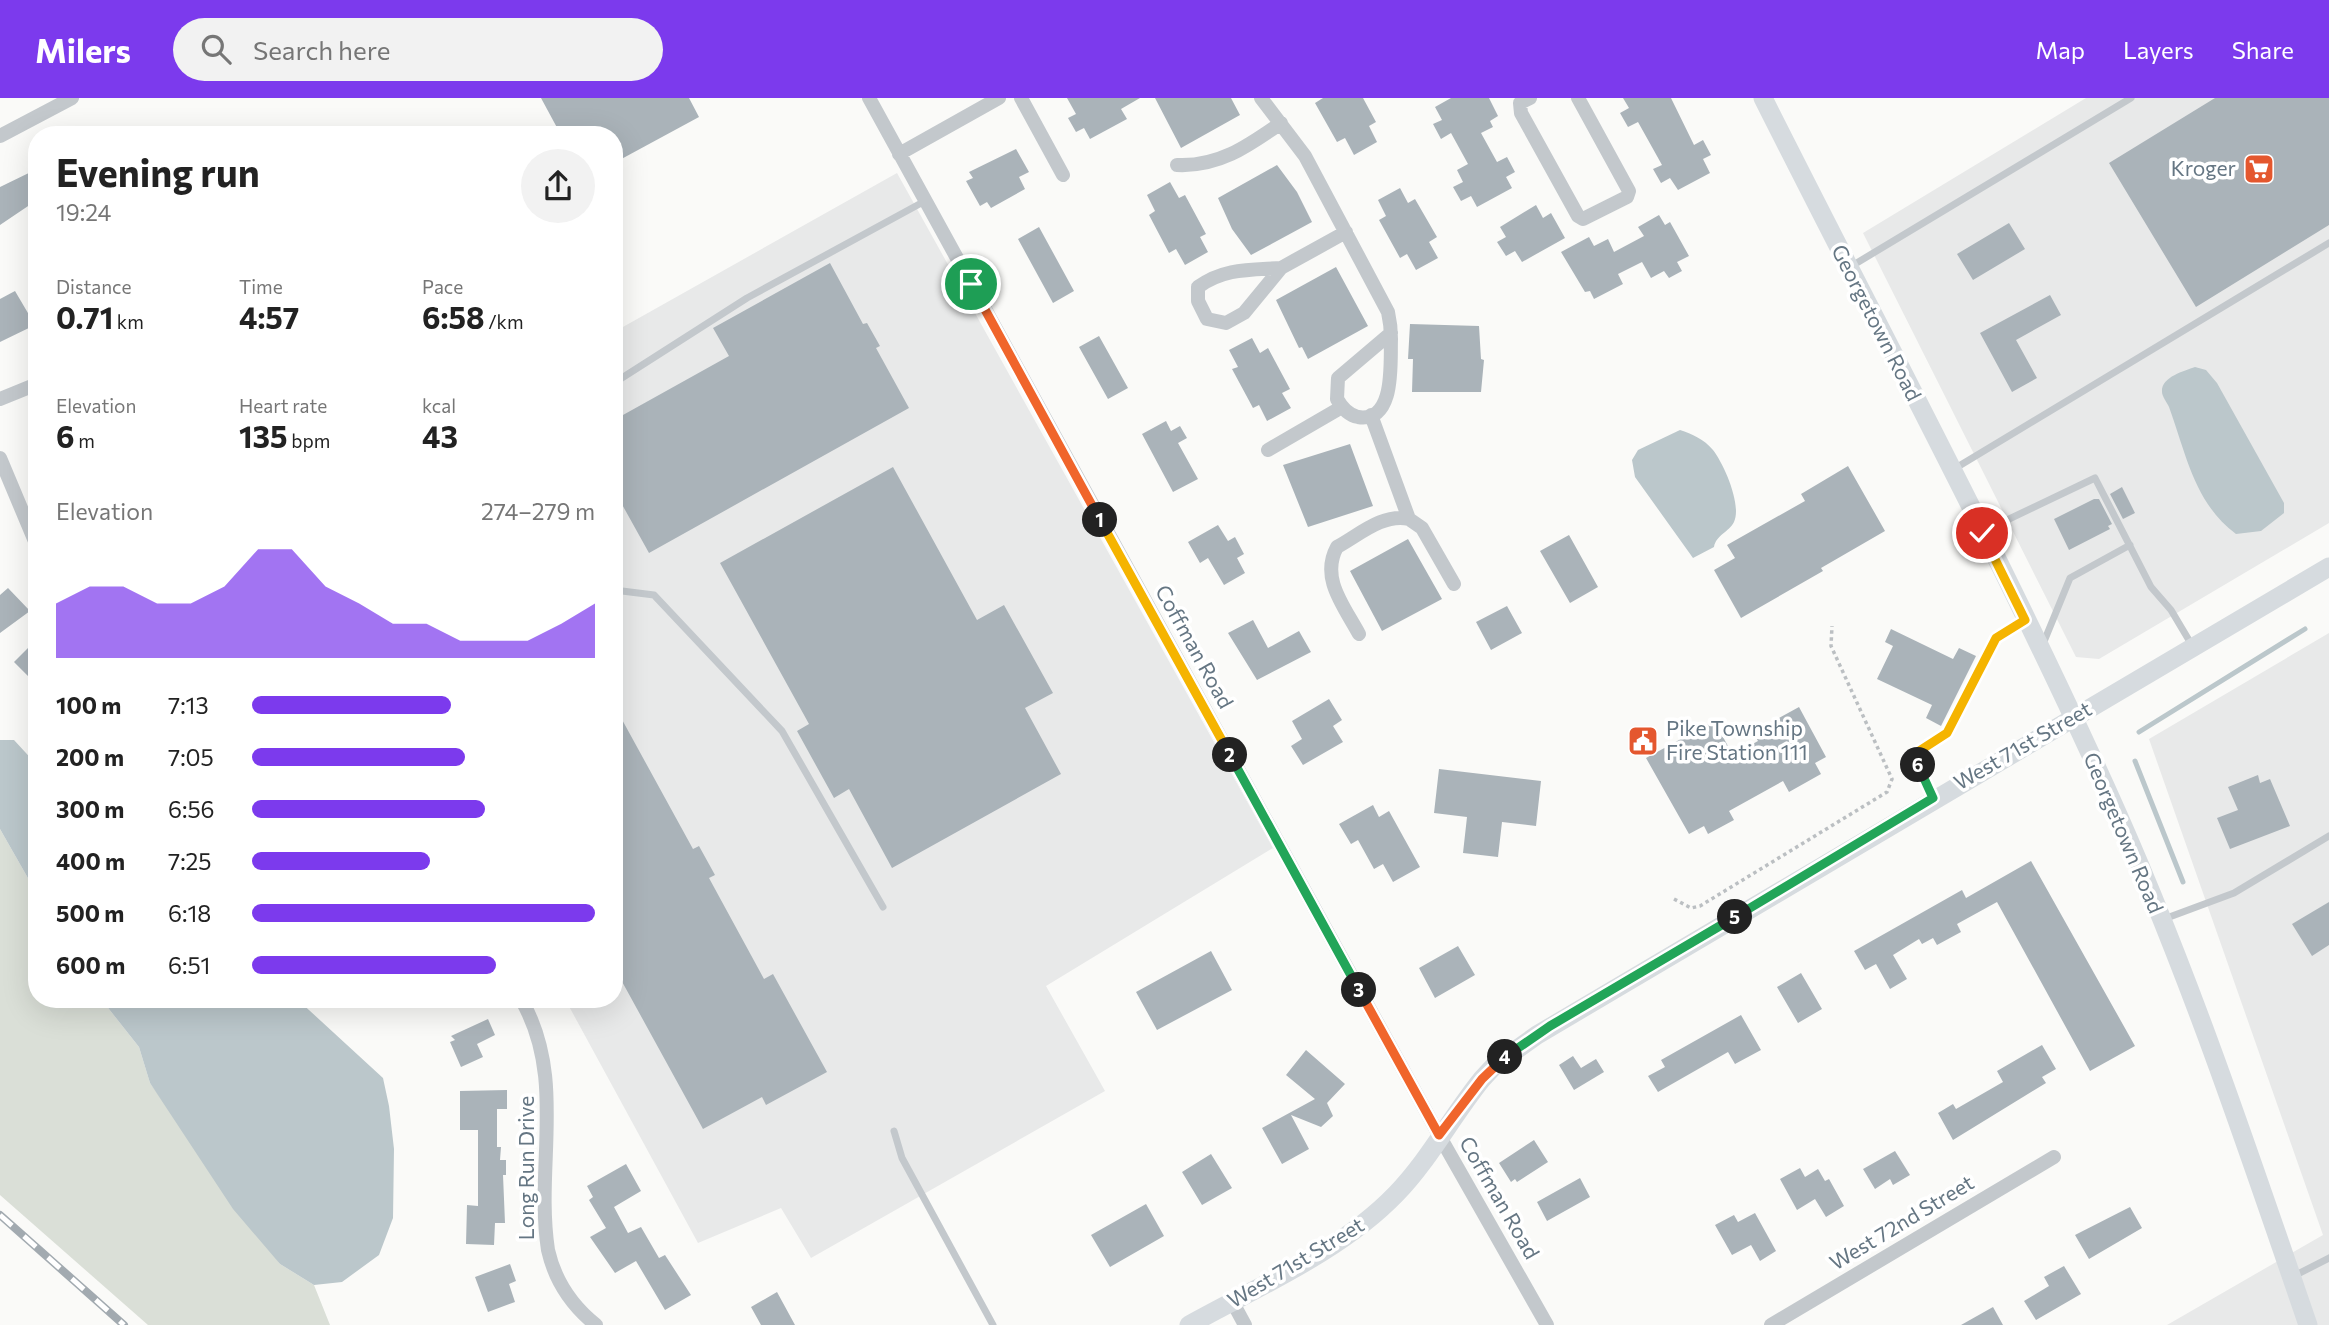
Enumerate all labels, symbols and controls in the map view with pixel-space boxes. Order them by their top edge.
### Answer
search box [173,18,663,81]
text: Milers [35,29,131,70]
icon: search [197,30,235,68]
text: Search here [253,34,390,65]
text: Map [2036,35,2085,64]
text: Layers [2123,35,2194,64]
text: Share [2232,35,2294,64]
text: Evening run [56,148,260,195]
button: share [521,149,595,223]
supermarket icon: Kroger [2242,152,2276,186]
place label: Kroger [2171,155,2236,180]
text: 19:24 [56,198,111,226]
street label: Georgetown Road [1827,240,1928,405]
pin [941,254,1001,314]
icon: arrive [952,265,990,303]
text: Distance [56,275,132,298]
text: Time [239,275,283,298]
text: Pace [422,275,463,298]
text: 0.71 [56,298,113,335]
text: 4:57 [239,298,299,335]
text: 6:58 [422,298,485,335]
text: km [113,310,144,333]
text: /km [485,310,523,333]
text: Elevation [56,394,136,417]
text: Heart rate [239,394,327,417]
text: kcal [422,394,456,417]
text: 6 [56,417,75,454]
text: 135 [239,417,288,454]
text: 43 [422,417,458,454]
text: m [75,429,95,452]
text: bpm [288,429,330,452]
text: Elevation [56,497,153,525]
text: 274–279 m [481,497,595,525]
pin: 1 [1082,502,1118,538]
pin [1952,503,2012,563]
text: 1 [1095,508,1104,531]
icon: check [1963,514,2001,552]
street label: Coffman Road [1151,580,1240,712]
text: 100 m [56,691,121,719]
text: 7:13 [168,691,209,719]
street label: West 71st Street [1949,695,2095,794]
place label: Pike Township Fire Station 111 [1666,715,1808,764]
public building icon: Pike Township Fire Station 111 [1626,724,1660,758]
pin: 2 [1212,738,1248,772]
text: 200 m [56,743,124,771]
text: 7:05 [168,743,214,771]
text: 2 [1224,743,1235,766]
pin: 6 [1900,748,1936,782]
street label: Georgetown Road [2079,748,2169,916]
text: 6 [1912,753,1923,776]
text: 300 m [56,795,124,823]
text: 6:56 [168,795,215,823]
text: 400 m [56,847,125,875]
text: 7:25 [168,847,212,875]
text: 500 m [56,899,124,927]
text: 6:18 [168,899,211,927]
pin: 5 [1718,900,1752,934]
text: 5 [1729,905,1740,928]
text: 600 m [56,951,125,979]
text: 6:51 [168,951,210,979]
pin: 3 [1342,972,1376,1008]
text: 3 [1353,978,1364,1001]
pin: 4 [1488,1040,1522,1074]
text: 4 [1499,1045,1510,1068]
street label: Long Run Drive [513,1096,538,1240]
street label: Coffman Road [1455,1132,1545,1263]
street label: West 72nd Street [1825,1169,1978,1275]
street label: West 71st Street [1222,1211,1368,1312]

